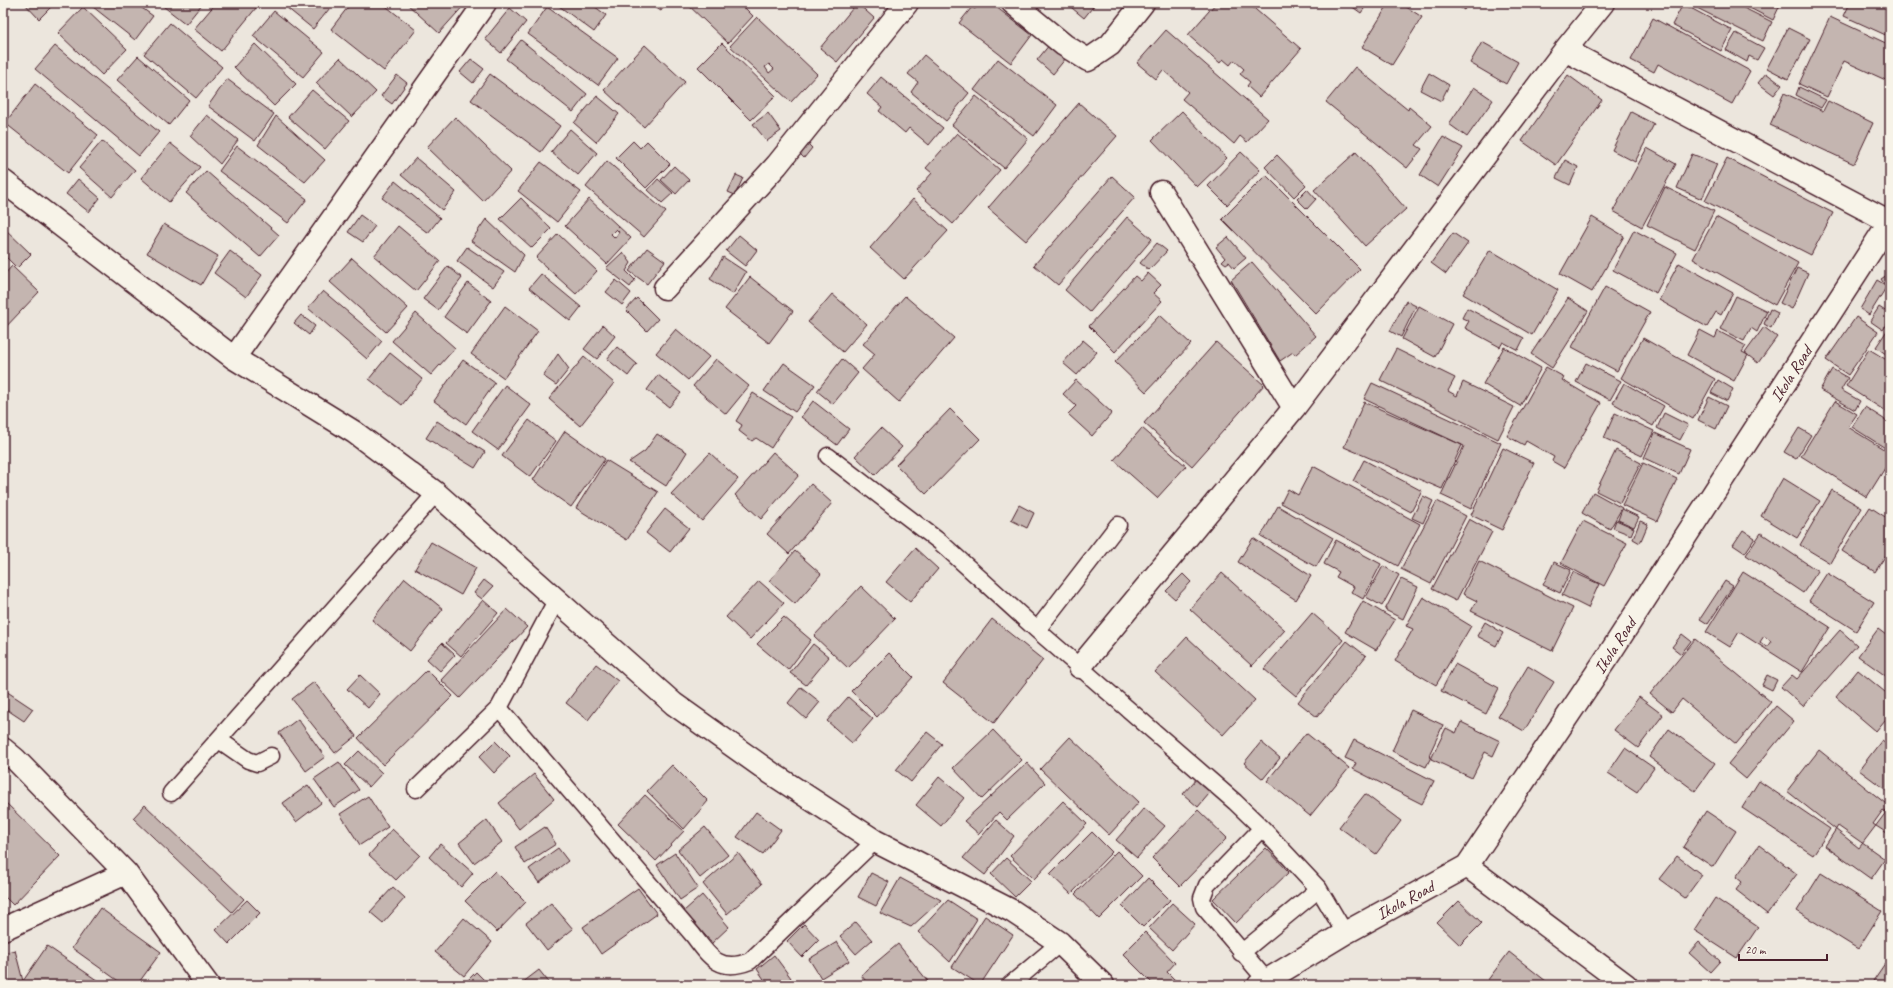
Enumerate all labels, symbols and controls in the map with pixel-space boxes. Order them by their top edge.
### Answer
street label: Ikola Road [1765,340,1818,406]
street label: Ikola Road [1589,612,1642,678]
street label: Ikola Road [1373,875,1440,924]
scale bar [1739,936,1827,962]
text: 20 m [1745,942,1767,958]

